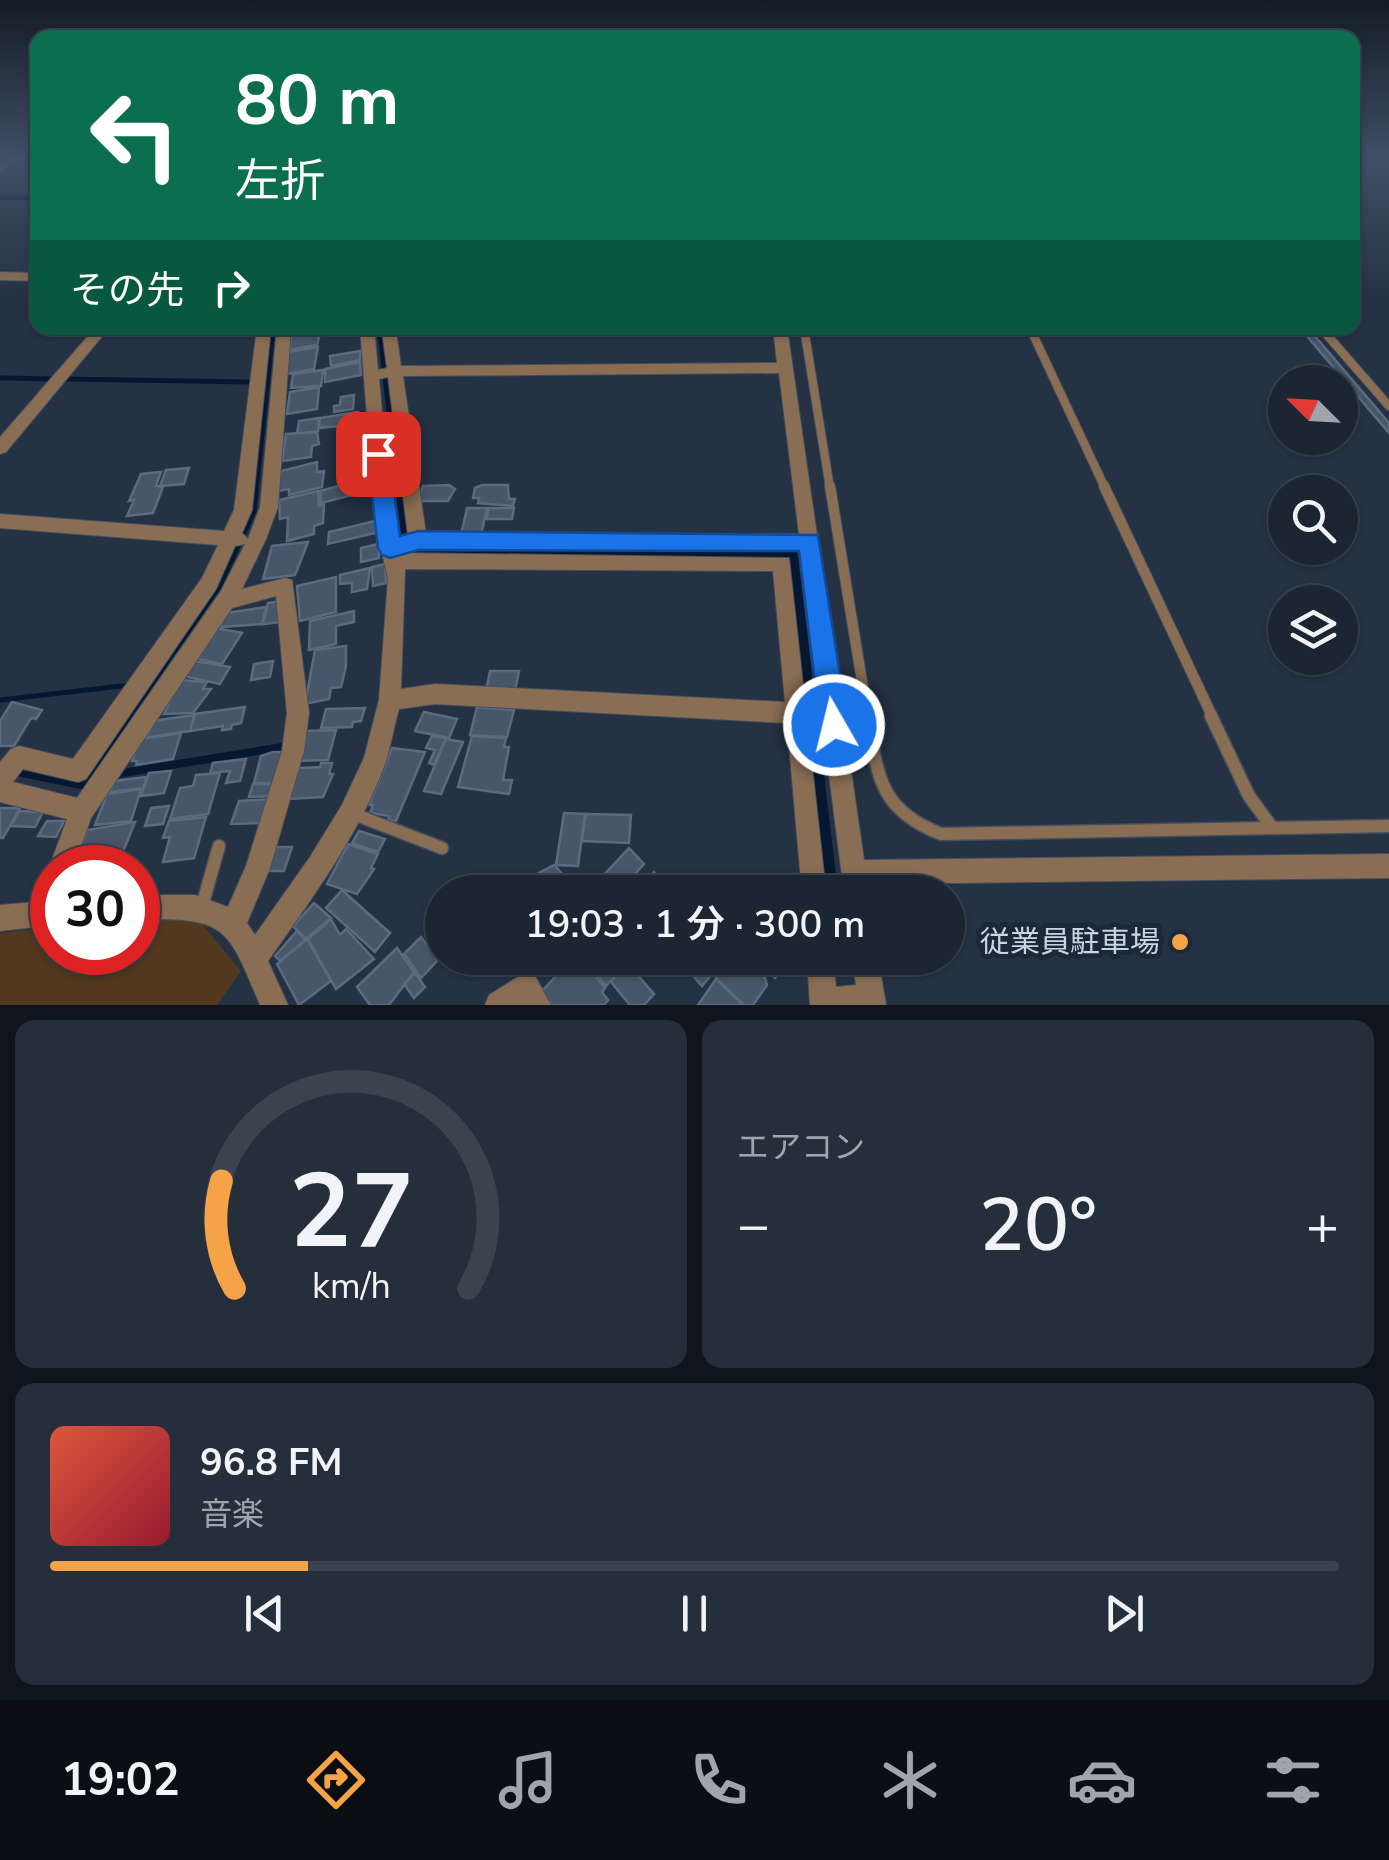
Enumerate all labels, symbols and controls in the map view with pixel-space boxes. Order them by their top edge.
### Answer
text: 80 m [235,53,399,149]
icon: left [70,70,200,200]
text: 左折 [235,151,325,212]
icon: right [204,260,259,315]
text: その先 [70,265,184,316]
north arrow [1268,365,1358,455]
map controls [1268,365,1358,675]
pin [336,412,421,497]
icon: arrive [351,427,406,482]
button: search [1268,475,1358,565]
button: layers [1268,585,1358,675]
position arrow [782,673,886,777]
speed limit sign: 30 [30,845,160,975]
text: 19:03 · 1 分 · 300 m [525,899,865,950]
place label: 従業員駐車場 [980,922,1160,963]
marker: 従業員駐車場 [1169,931,1191,953]
text: エアコン [737,1126,865,1169]
text: 27 [289,1141,413,1283]
text: 20° [979,1174,1097,1276]
text: − [737,1188,770,1263]
text: + [1306,1188,1339,1263]
text: km/h [312,1262,390,1311]
text: 96.8 FM [200,1437,342,1488]
text: 音楽 [200,1493,264,1536]
icon: previous [237,1586,292,1641]
icon: pause [667,1586,722,1641]
icon: next [1097,1586,1152,1641]
icon: directions [301,1745,371,1815]
icon: music [493,1745,563,1815]
icon: phone [684,1745,754,1815]
icon: climate [875,1745,945,1815]
icon: car [1067,1745,1137,1815]
icon: filters [1258,1745,1328,1815]
text: 19:02 [61,1750,180,1811]

